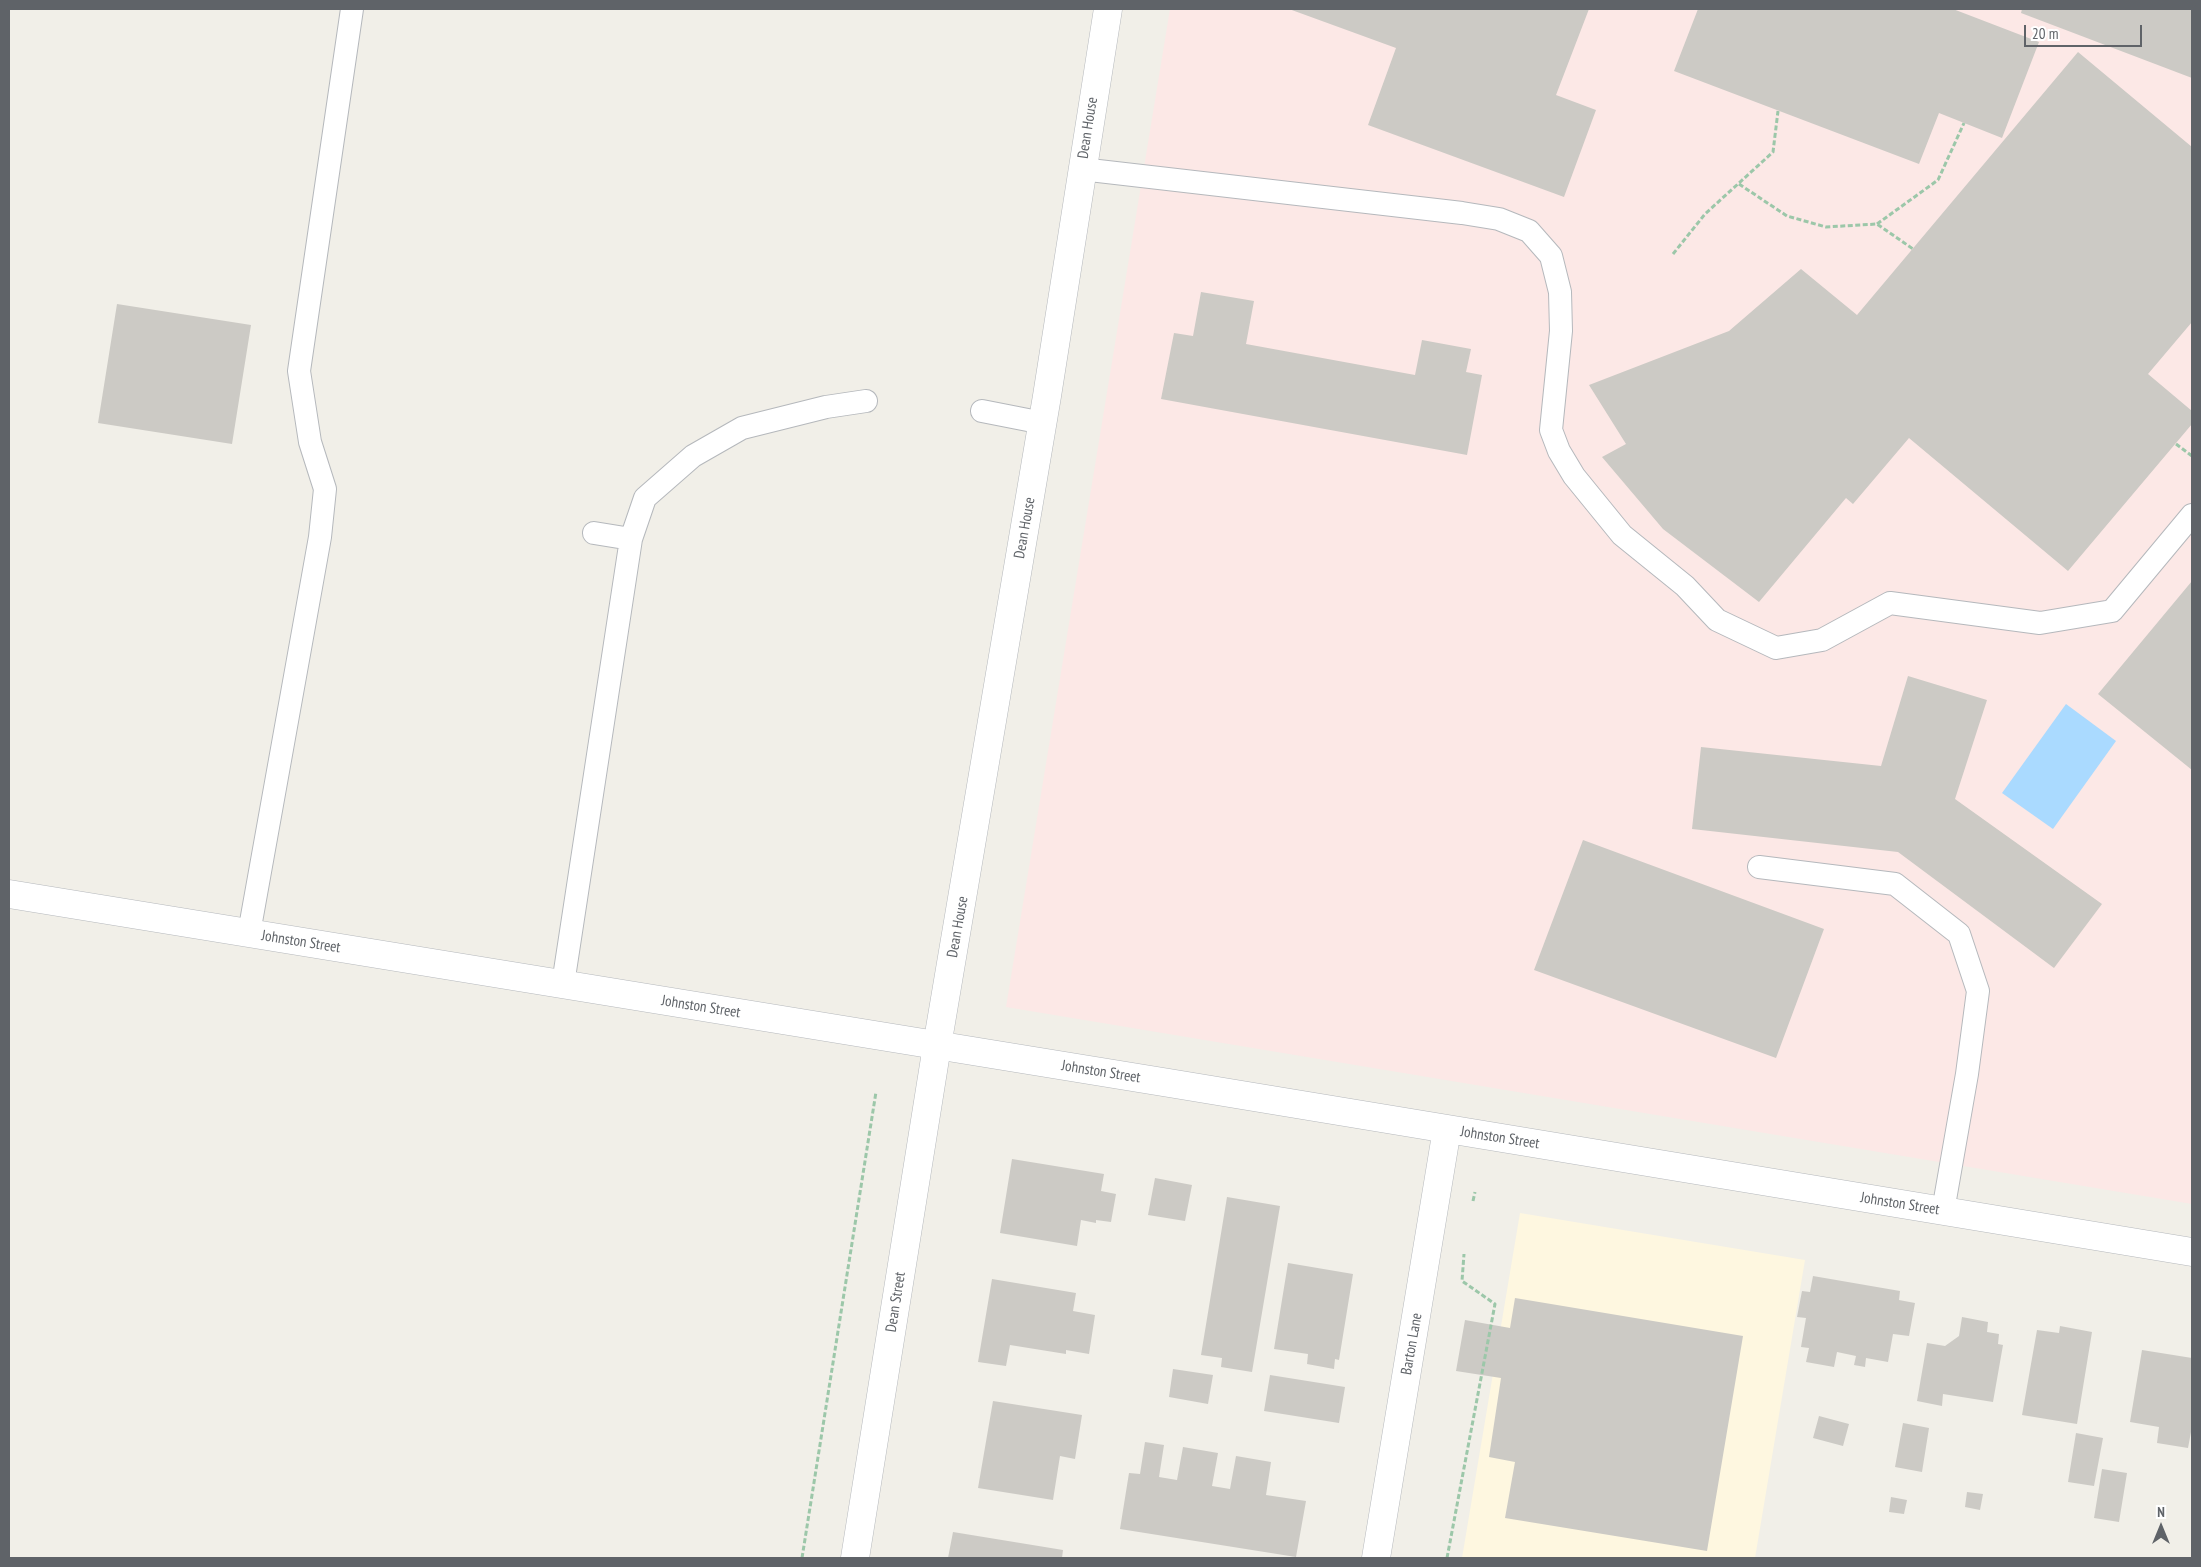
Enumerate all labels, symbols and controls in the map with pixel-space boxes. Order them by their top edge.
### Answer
scale bar [2026,15,2144,47]
text: 20 m [2032,24,2058,43]
street label: Dean House [1074,96,1102,160]
street label: Dean House [1011,496,1039,560]
street label: Dean House [944,895,972,959]
street label: Johnston Street [260,927,342,957]
street label: Johnston Street [660,992,742,1022]
street label: Johnston Street [1060,1057,1142,1087]
street label: Johnston Street [1459,1123,1541,1153]
street label: Johnston Street [1859,1189,1941,1219]
street label: Dean Street [882,1271,910,1333]
street label: Barton Lane [1398,1312,1426,1376]
north arrow [2136,1502,2186,1552]
text: N [2157,1503,2165,1521]

